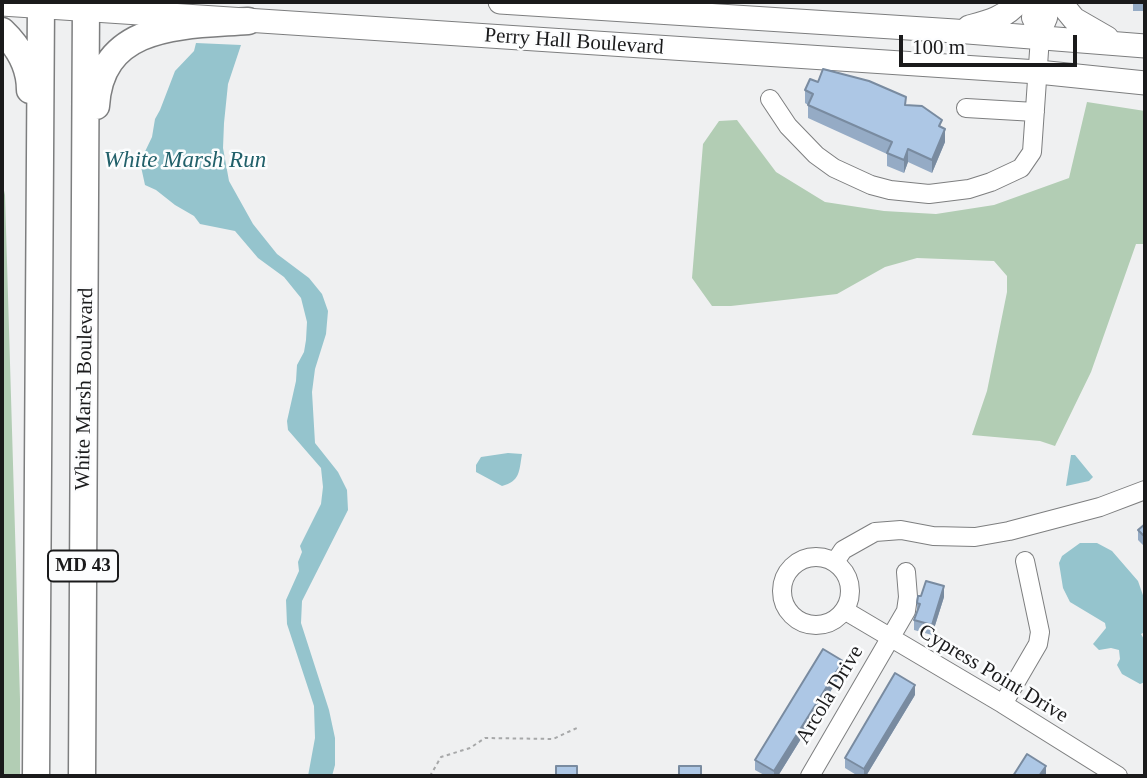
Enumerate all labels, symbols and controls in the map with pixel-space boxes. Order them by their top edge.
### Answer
scale bar [902,21,1080,65]
street label: Perry Hall Boulevard [484,23,664,61]
text: 100 m [912,35,965,59]
water label: White Marsh Run [104,147,266,175]
street label: White Marsh Boulevard [71,287,99,491]
road number: MD 43 [48,551,118,582]
street label: Cypress Point Drive [914,619,1072,729]
street label: Arcola Drive [791,641,869,749]

